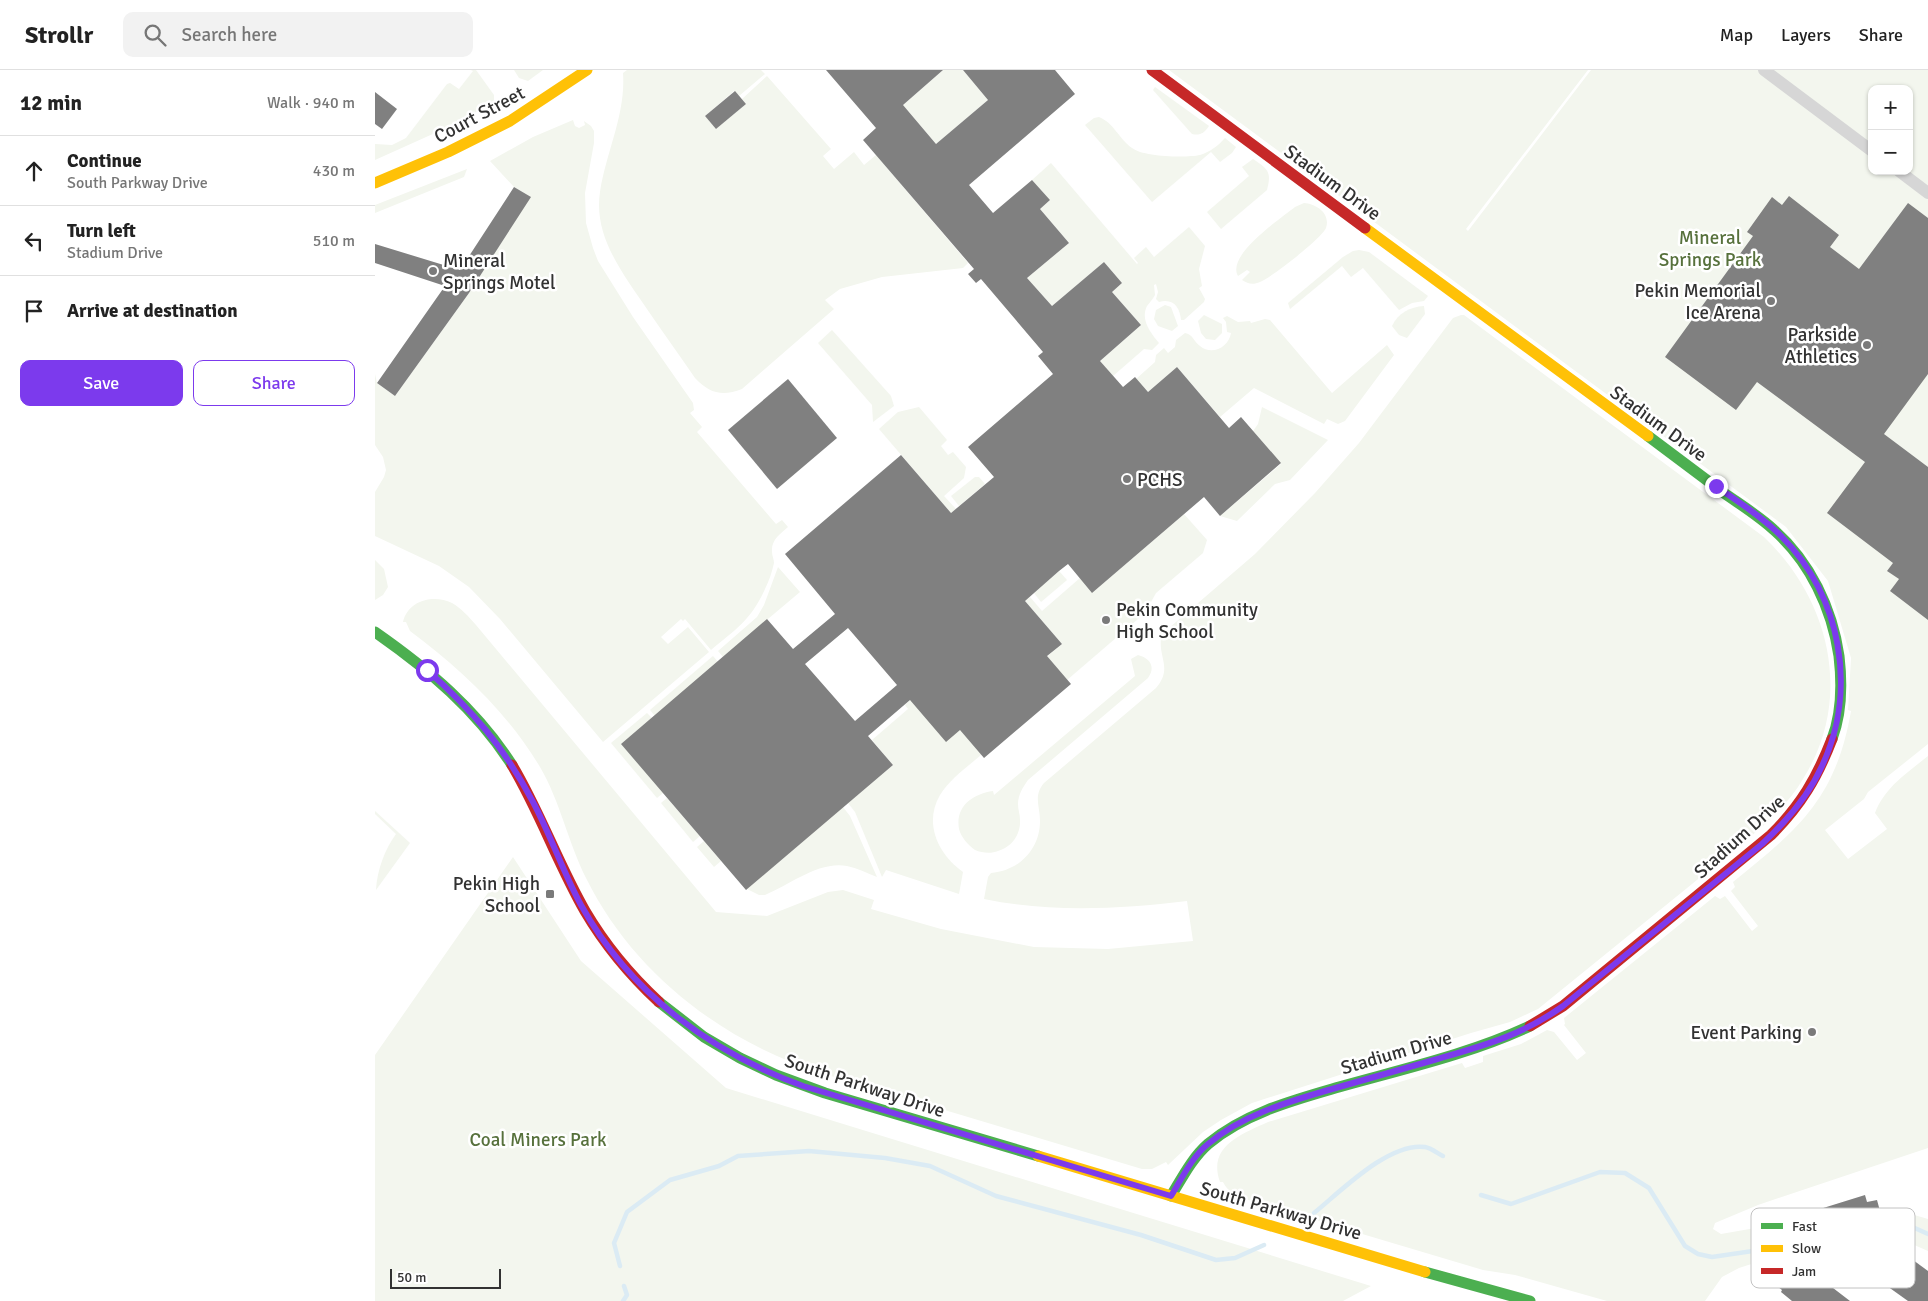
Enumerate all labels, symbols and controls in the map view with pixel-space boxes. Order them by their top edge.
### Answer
search box [123,12,473,57]
text: Strollr [25,20,93,50]
icon: search [141,21,169,49]
text: Search here [181,23,277,47]
text: Map [1720,24,1753,46]
text: Layers [1781,24,1831,46]
text: Share [1859,24,1903,46]
street label: Court Street [430,81,529,149]
map controls [1868,85,1913,175]
button: + [1868,85,1913,130]
text: 12 min [20,90,82,116]
text: Walk · 940 m [267,93,355,113]
button: − [1868,130,1913,175]
street label: Stadium Drive [1279,140,1386,226]
text: Continue [67,149,142,173]
icon: ahead [20,157,48,185]
text: 430 m [313,161,355,181]
text: South Parkway Drive [67,173,208,193]
text: Turn left [67,219,136,243]
park label: Mineral Springs Park [1659,226,1762,272]
icon: left [20,227,48,255]
text: 510 m [313,231,355,251]
text: Stadium Drive [67,243,163,263]
place label: Mineral Springs Motel [443,249,556,295]
marker: Mineral Springs Motel [427,265,439,277]
place label: Pekin Memorial Ice Arena [1635,279,1761,325]
marker: Pekin Memorial Ice Arena [1765,295,1777,307]
icon: arrive [20,297,48,325]
text: Arrive at destination [67,299,238,323]
place label: Parkside Athletics [1785,323,1857,369]
marker: Parkside Athletics [1861,339,1873,351]
button: Save [20,360,183,406]
button: Share [193,360,355,406]
street label: Stadium Drive [1605,381,1712,467]
place label: PCHS [1137,468,1183,492]
marker: PCHS [1121,473,1133,485]
route end [1705,475,1728,498]
place label: Pekin Community High School [1116,598,1258,644]
marker: Pekin Community High School [1100,614,1112,626]
route start [416,659,439,682]
street label: Stadium Drive [1689,790,1790,884]
place label: Pekin High School [453,872,540,918]
marker: Pekin High School [544,888,556,900]
place label: Event Parking [1691,1021,1802,1045]
street label: Stadium Drive [1338,1026,1454,1080]
marker: Event Parking [1806,1026,1818,1038]
street label: South Parkway Drive [782,1049,948,1123]
park label: Coal Miners Park [470,1128,607,1152]
street label: South Parkway Drive [1197,1176,1364,1246]
legend [1751,1208,1915,1288]
text: Fast [1792,1218,1817,1235]
text: Slow [1792,1240,1821,1257]
text: Jam [1792,1263,1816,1280]
scale bar [390,1266,501,1289]
text: 50 m [397,1269,426,1286]

